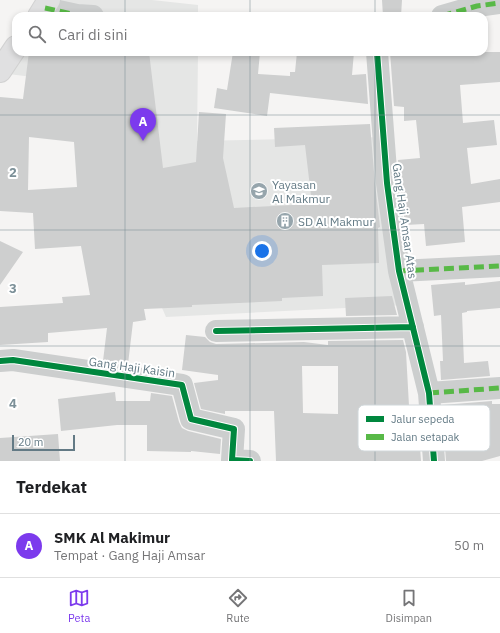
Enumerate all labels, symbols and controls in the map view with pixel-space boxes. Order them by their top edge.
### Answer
search box [12,12,488,56]
icon: search [26,23,48,45]
text: Cari di sini [58,25,127,44]
pin: A [130,108,156,141]
street label: Gang Haji Amsar Atas [389,162,421,280]
text: 2 [9,164,17,181]
place label: Yayasan Al Makmur [272,177,331,206]
school or university icon: Yayasan Al Makmur [249,181,269,201]
building icon: SD Al Makmur [275,211,295,231]
place label: SD Al Makmur [298,214,374,229]
your location [252,241,272,261]
text: 3 [9,280,17,297]
street label: Gang Haji Kaisin [88,354,176,380]
text: 4 [9,395,17,412]
legend [358,405,490,451]
text: Jalur sepeda [391,412,455,426]
text: Jalan setapak [391,430,460,444]
scale bar [12,433,75,452]
text: 20 m [18,435,43,449]
text: Terdekat [16,476,87,498]
text: SMK Al Makimur [54,528,170,547]
text: A [25,537,33,554]
text: 50 m [454,537,484,554]
text: Tempat · Gang Haji Amsar [54,547,205,564]
tab: Peta [68,587,90,625]
tab: Rute [226,587,250,625]
tab: Disimpan [386,587,432,625]

